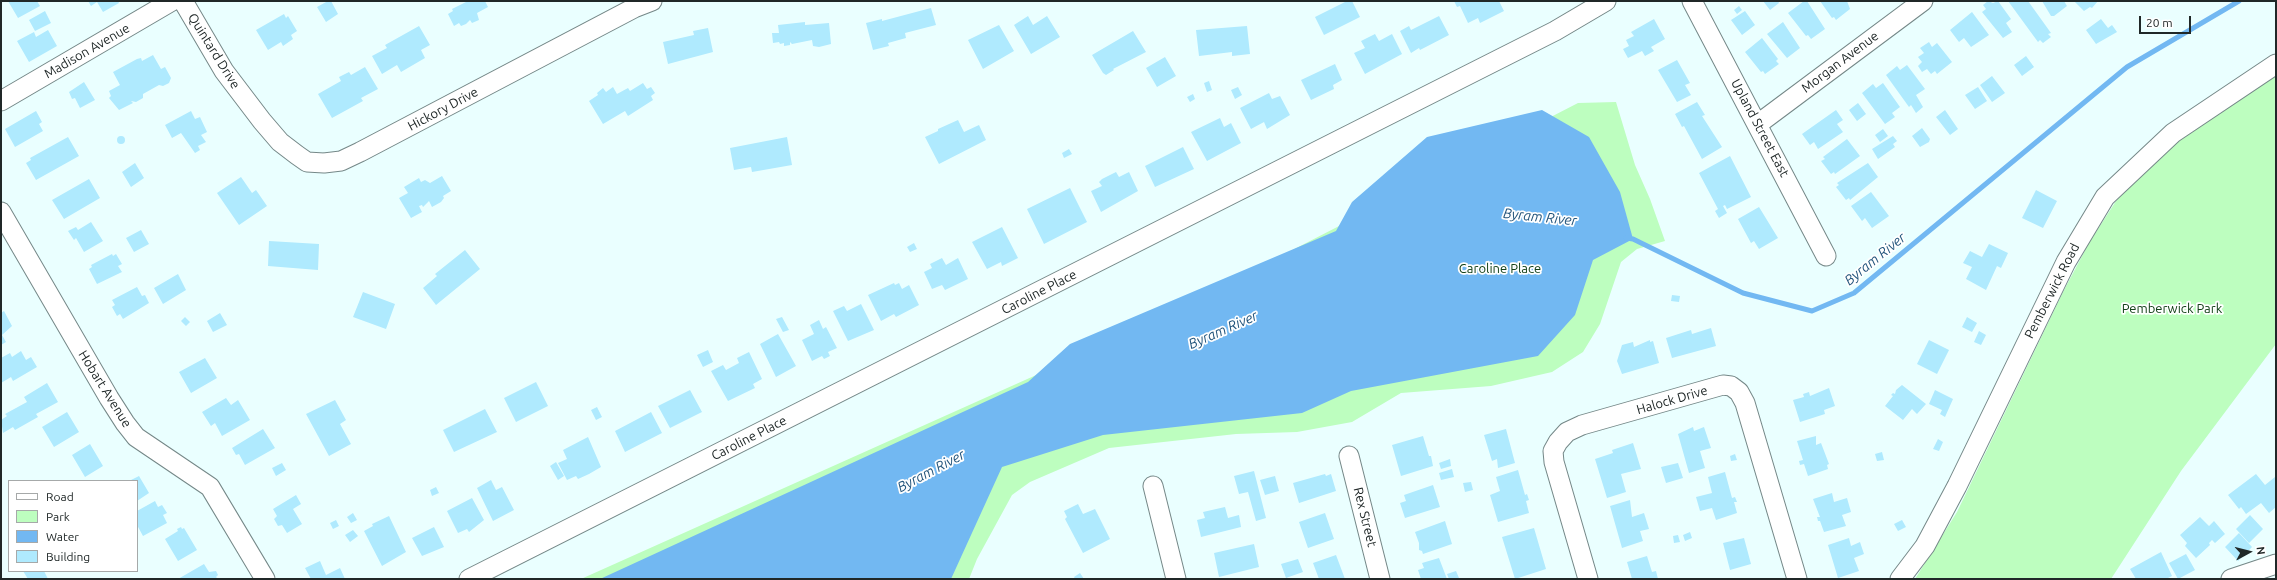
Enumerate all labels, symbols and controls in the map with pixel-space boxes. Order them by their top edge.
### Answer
scale bar [2141,8,2193,34]
street label: Quintard Drive [185,10,243,92]
text: 20 m [2146,16,2173,29]
street label: Madison Avenue [41,20,133,82]
street label: Morgan Avenue [1799,28,1881,96]
street label: Upland Street East [1728,76,1792,180]
street label: Hickory Drive [405,84,481,134]
water label: Byram River [1502,205,1578,229]
water label: Byram River [1841,229,1909,289]
street label: Pemberwick Road [2021,241,2083,341]
park label: Caroline Place [1459,261,1541,277]
street label: Caroline Place [999,266,1079,318]
park label: Pemberwick Park [2122,301,2222,317]
water label: Byram River [1186,307,1260,353]
street label: Hobart Avenue [75,348,135,430]
street label: Halock Drive [1635,382,1709,418]
street label: Caroline Place [709,412,789,464]
water label: Byram River [894,446,968,496]
legend [8,480,138,572]
street label: Rex Street [1350,485,1380,549]
text: Road [46,490,74,503]
text: Park [46,510,70,523]
text: Water [46,530,79,543]
north arrow [2229,532,2269,572]
text: N [2254,546,2267,555]
text: Building [46,550,90,563]

